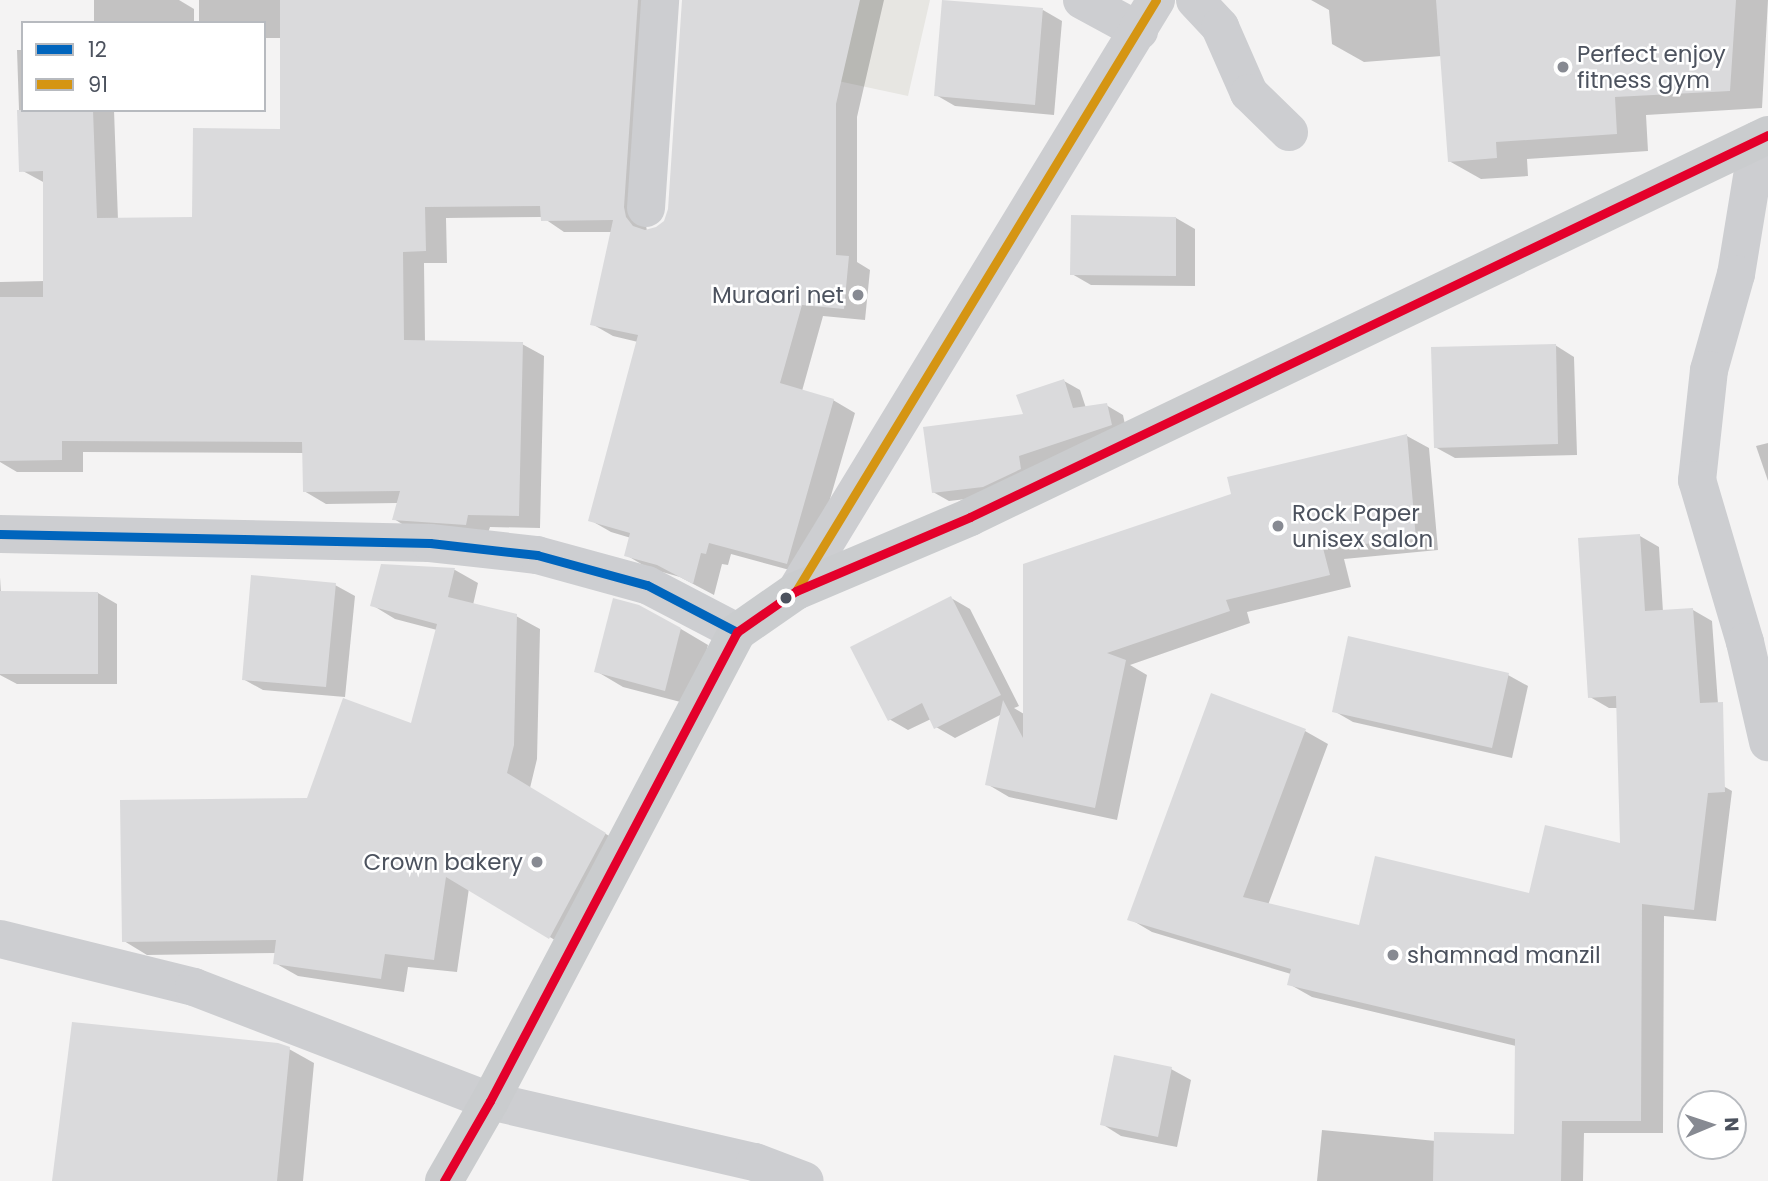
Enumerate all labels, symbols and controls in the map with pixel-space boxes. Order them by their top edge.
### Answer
legend [21,21,266,112]
text: 12 [88,35,107,64]
place label: Perfect enjoy fitness gym [1577,40,1726,94]
marker: Perfect enjoy fitness gym [1555,59,1571,75]
text: 91 [88,70,108,99]
place label: Muraari net [712,281,844,309]
marker: Muraari net [850,287,866,303]
place label: Rock Paper unisex salon [1292,499,1433,553]
marker: Rock Paper unisex salon [1270,518,1286,534]
unlabelled marker [779,591,793,605]
place label: Crown bakery [363,848,523,876]
marker: Crown bakery [529,854,545,870]
place label: shamnad manzil [1407,941,1601,969]
marker: shamnad manzil [1385,947,1401,963]
north arrow [1677,1090,1747,1160]
text: N [1718,1117,1745,1132]

